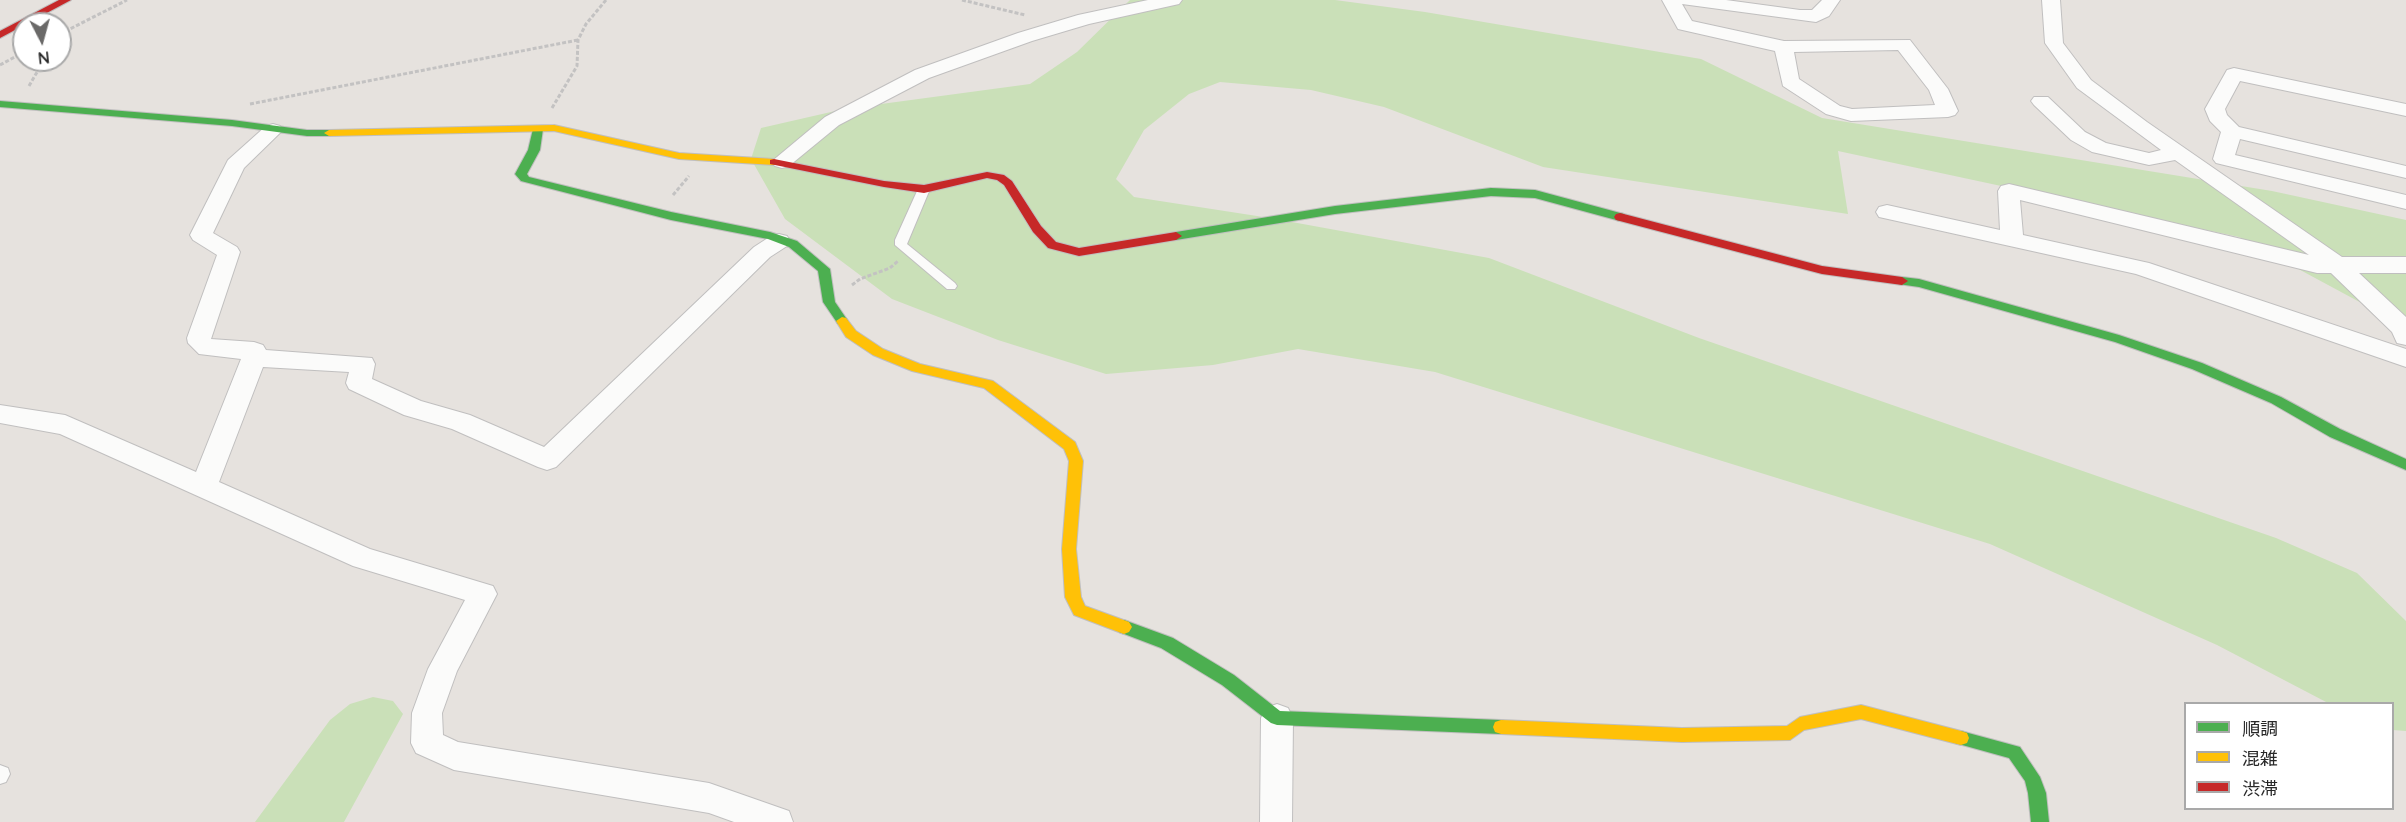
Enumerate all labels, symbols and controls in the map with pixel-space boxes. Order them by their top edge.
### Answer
north arrow [12,12,72,72]
text: N [37,47,51,68]
legend [2184,702,2394,810]
text: 順調 [2242,717,2278,740]
text: 混雑 [2242,747,2278,770]
text: 渋滞 [2242,777,2278,800]

